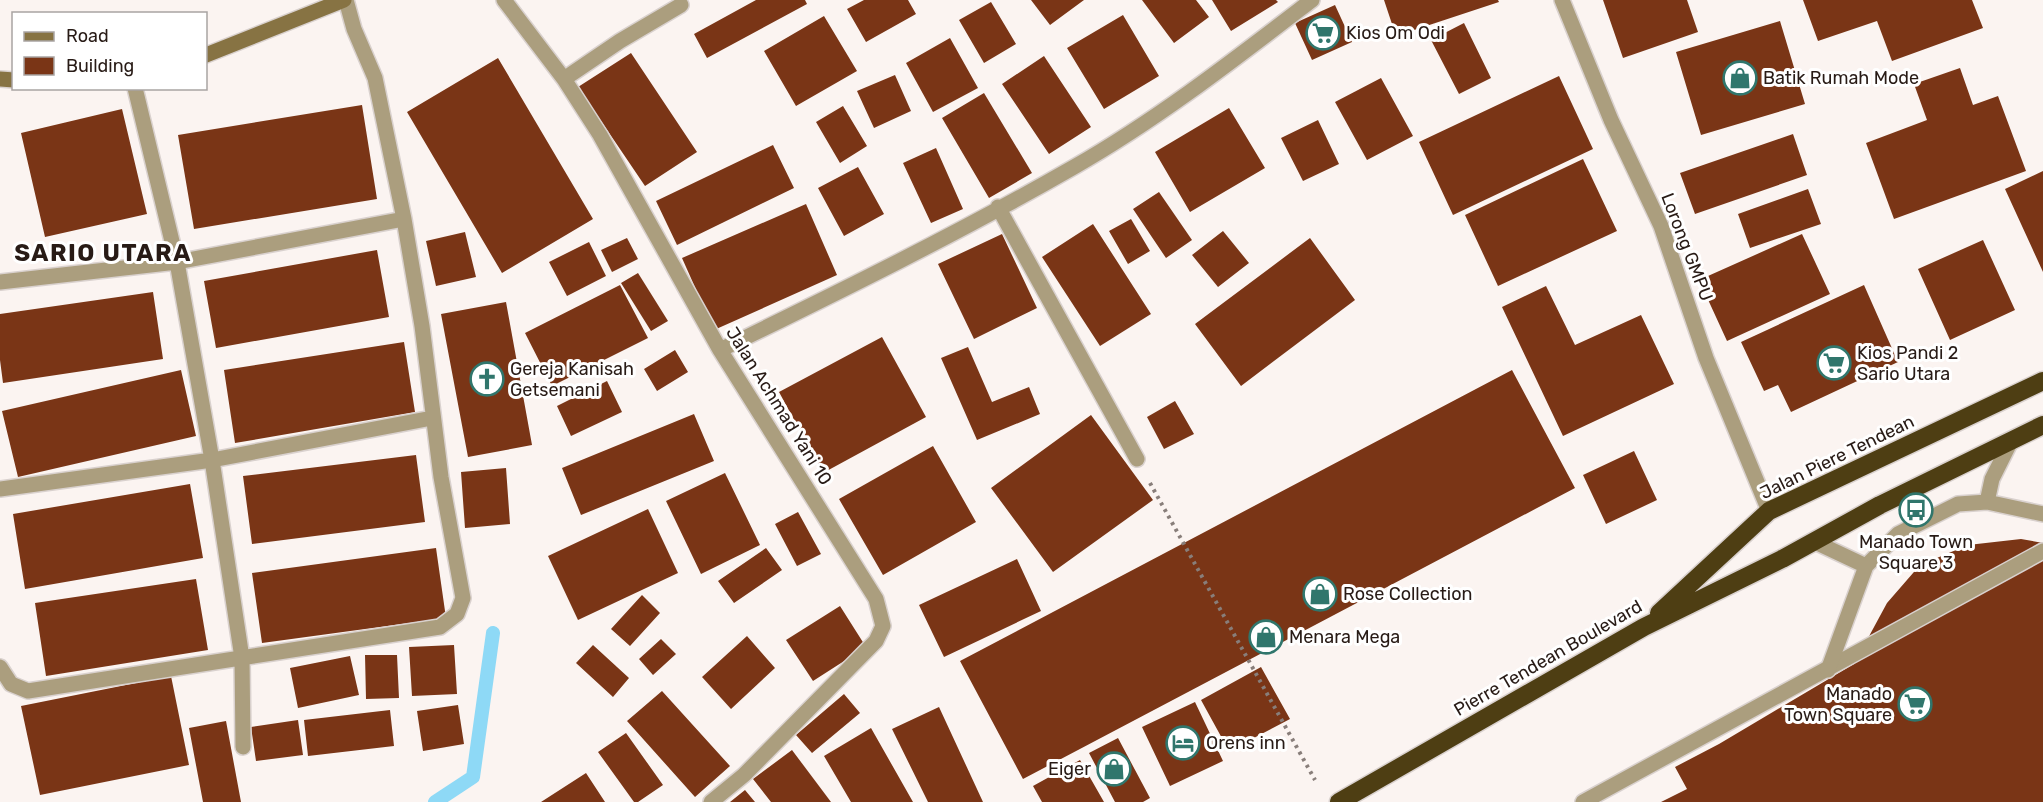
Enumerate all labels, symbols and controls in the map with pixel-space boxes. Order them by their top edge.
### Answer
legend [12,12,207,90]
supermarket icon: Kios Om Odi [1305,15,1341,51]
place label: Kios Om Odi [1346,22,1445,44]
text: Road [66,25,109,47]
text: Building [66,55,134,77]
shop icon: Batik Rumah Mode [1722,60,1758,96]
place label: Batik Rumah Mode [1763,67,1919,89]
street label: Lorong GMPU [1656,190,1718,304]
district label: SARIO UTARA [14,239,192,267]
street label: Jalan Achmad Yani 10 [721,323,837,489]
place label: Kios Pandi 2 Sario Utara [1857,342,1958,385]
supermarket icon: Kios Pandi 2 Sario Utara [1816,345,1852,381]
place label: Gereja Kanisah Getsemani [510,358,634,401]
church icon: Gereja Kanisah Getsemani [469,361,505,397]
street label: Jalan Piere Tendean [1756,410,1918,504]
bus stop icon: Manado Town Square 3 [1898,492,1934,528]
place label: Manado Town Square 3 [1859,531,1973,574]
shop icon: Rose Collection [1302,576,1338,612]
place label: Rose Collection [1343,583,1472,605]
street label: Pierre Tendean Boulevard [1450,595,1646,721]
shop icon: Menara Mega [1248,619,1284,655]
place label: Menara Mega [1289,626,1400,648]
place label: Manado Town Square [1784,683,1892,726]
supermarket icon: Manado Town Square [1897,686,1933,722]
hotel icon: Orens inn [1165,725,1201,761]
place label: Orens inn [1206,732,1286,754]
shop icon: Eiger [1096,751,1132,787]
place label: Eiger [1048,758,1091,780]

